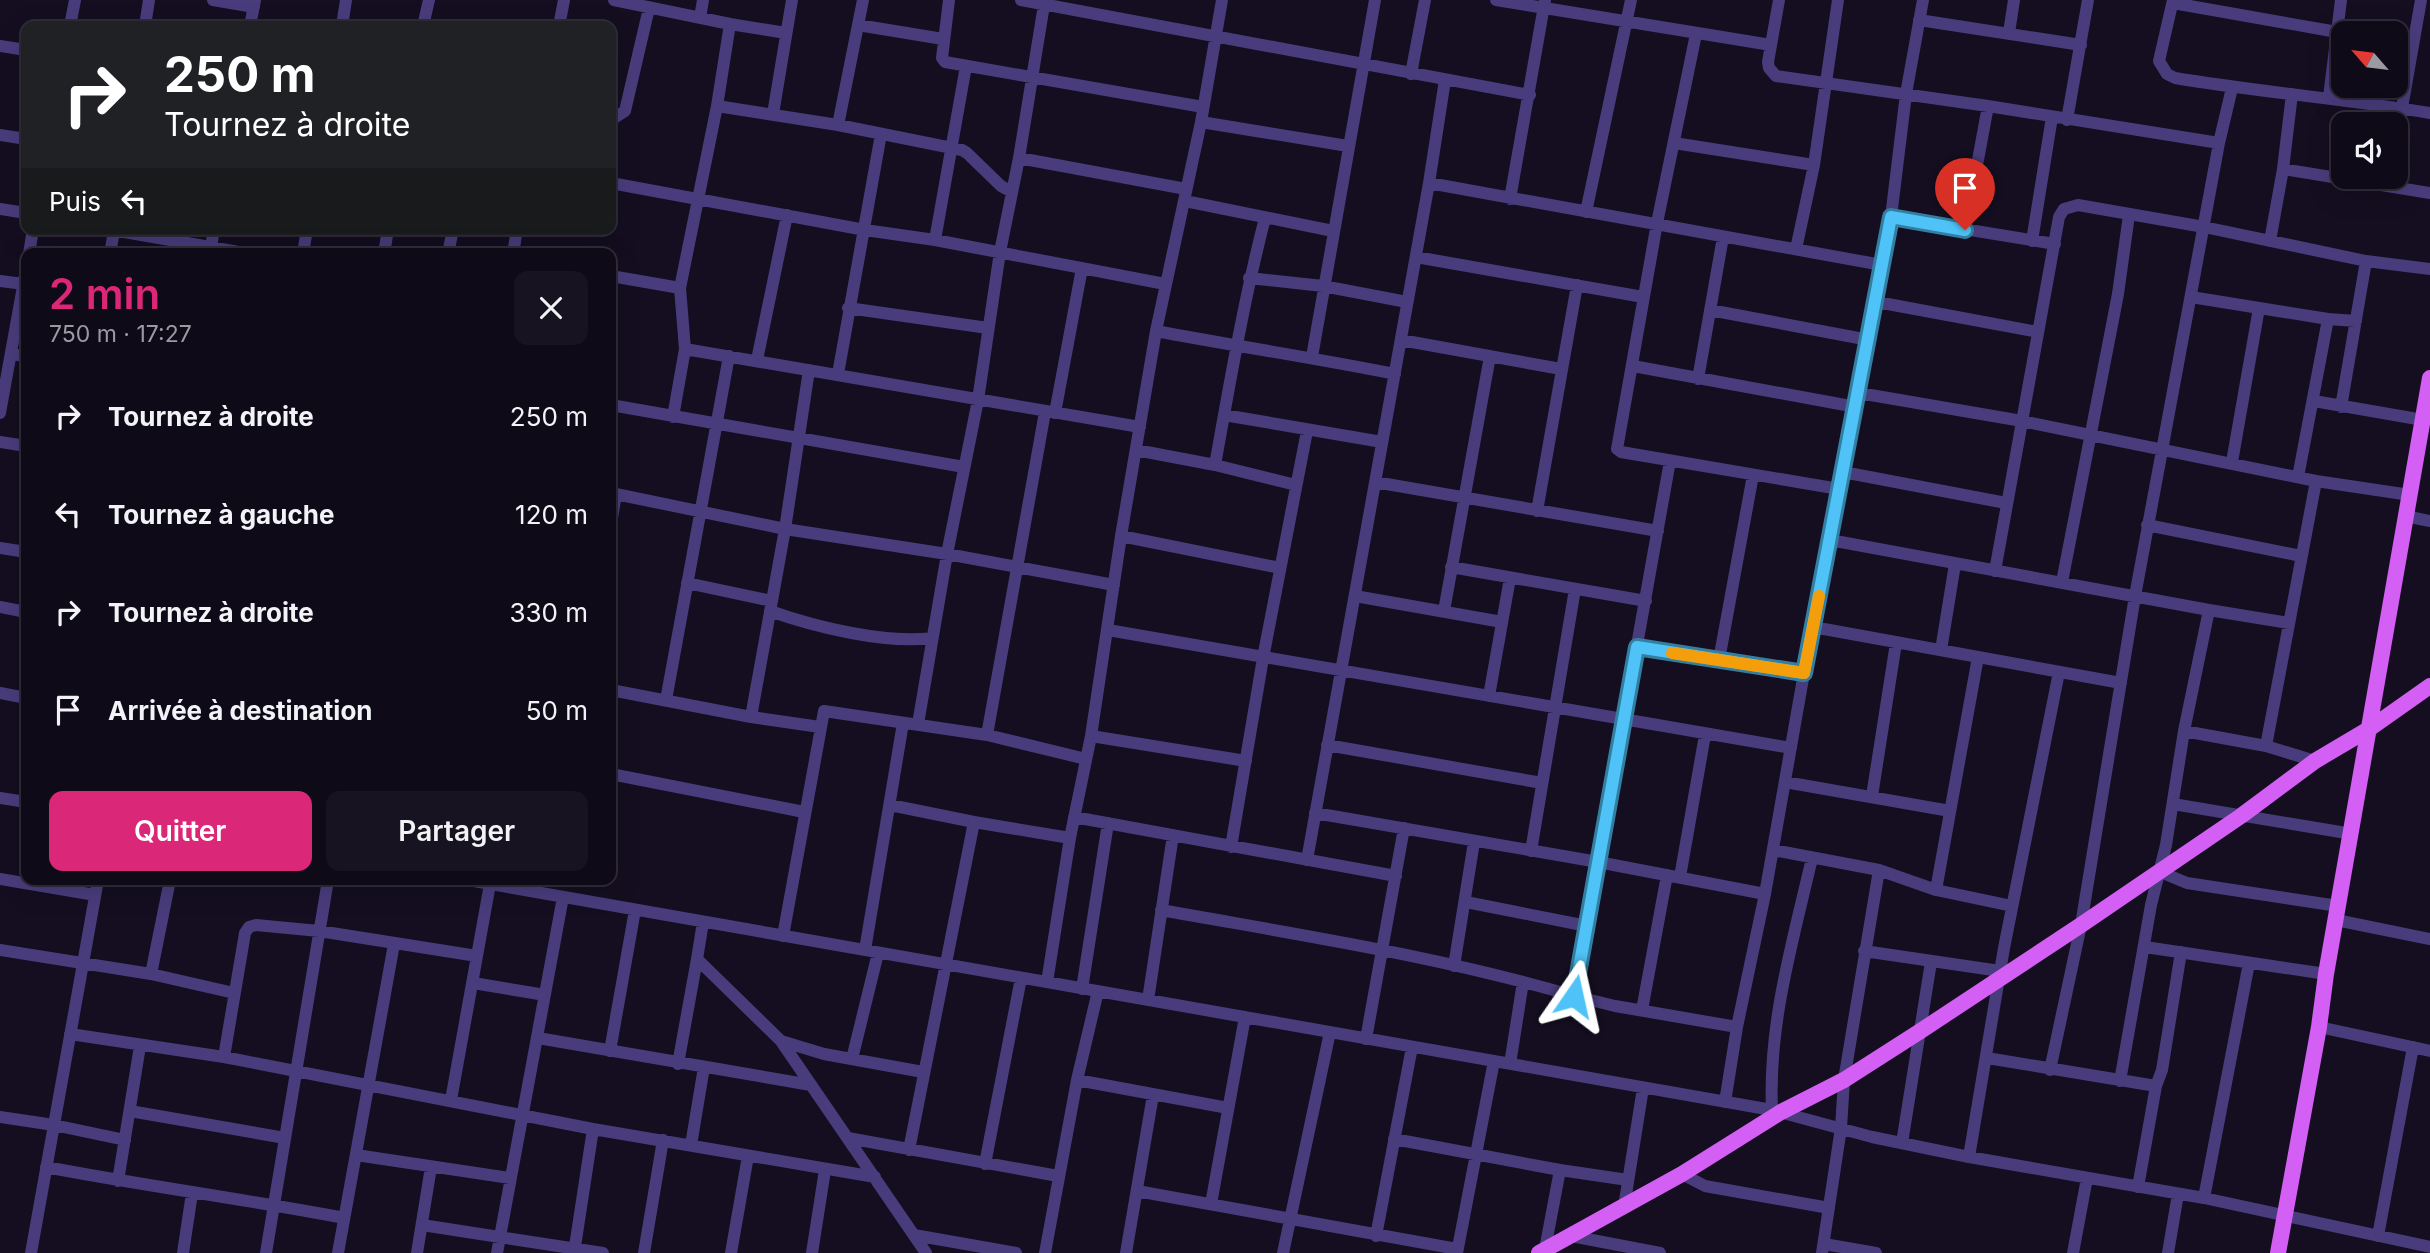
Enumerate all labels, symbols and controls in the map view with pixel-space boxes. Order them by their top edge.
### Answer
north arrow [2331,21,2408,98]
map controls [2331,21,2408,189]
text: 250 m [164,45,316,104]
icon: right [49,49,140,140]
text: Tournez à droite [164,105,410,144]
button: sound [2331,112,2408,189]
pin [1935,158,1995,230]
icon: arrive [1946,169,1984,207]
icon: left [115,182,153,220]
text: Puis [49,186,101,217]
text: 2 min [49,268,160,319]
button: close [514,271,588,345]
text: 750 m · 17:27 [49,320,192,348]
icon: right [49,397,87,435]
text: Tournez à droite [108,401,314,432]
text: 250 m [510,401,588,432]
icon: left [49,495,87,533]
text: Tournez à gauche [108,499,334,530]
text: 120 m [515,499,588,530]
icon: right [49,593,87,631]
text: Tournez à droite [108,597,314,628]
text: 330 m [509,597,588,628]
icon: arrive [49,691,87,729]
text: Arrivée à destination [108,695,373,726]
text: 50 m [526,695,588,726]
button: Quitter [49,791,312,871]
button: Partager [326,791,588,871]
position arrow [1537,959,1611,1033]

